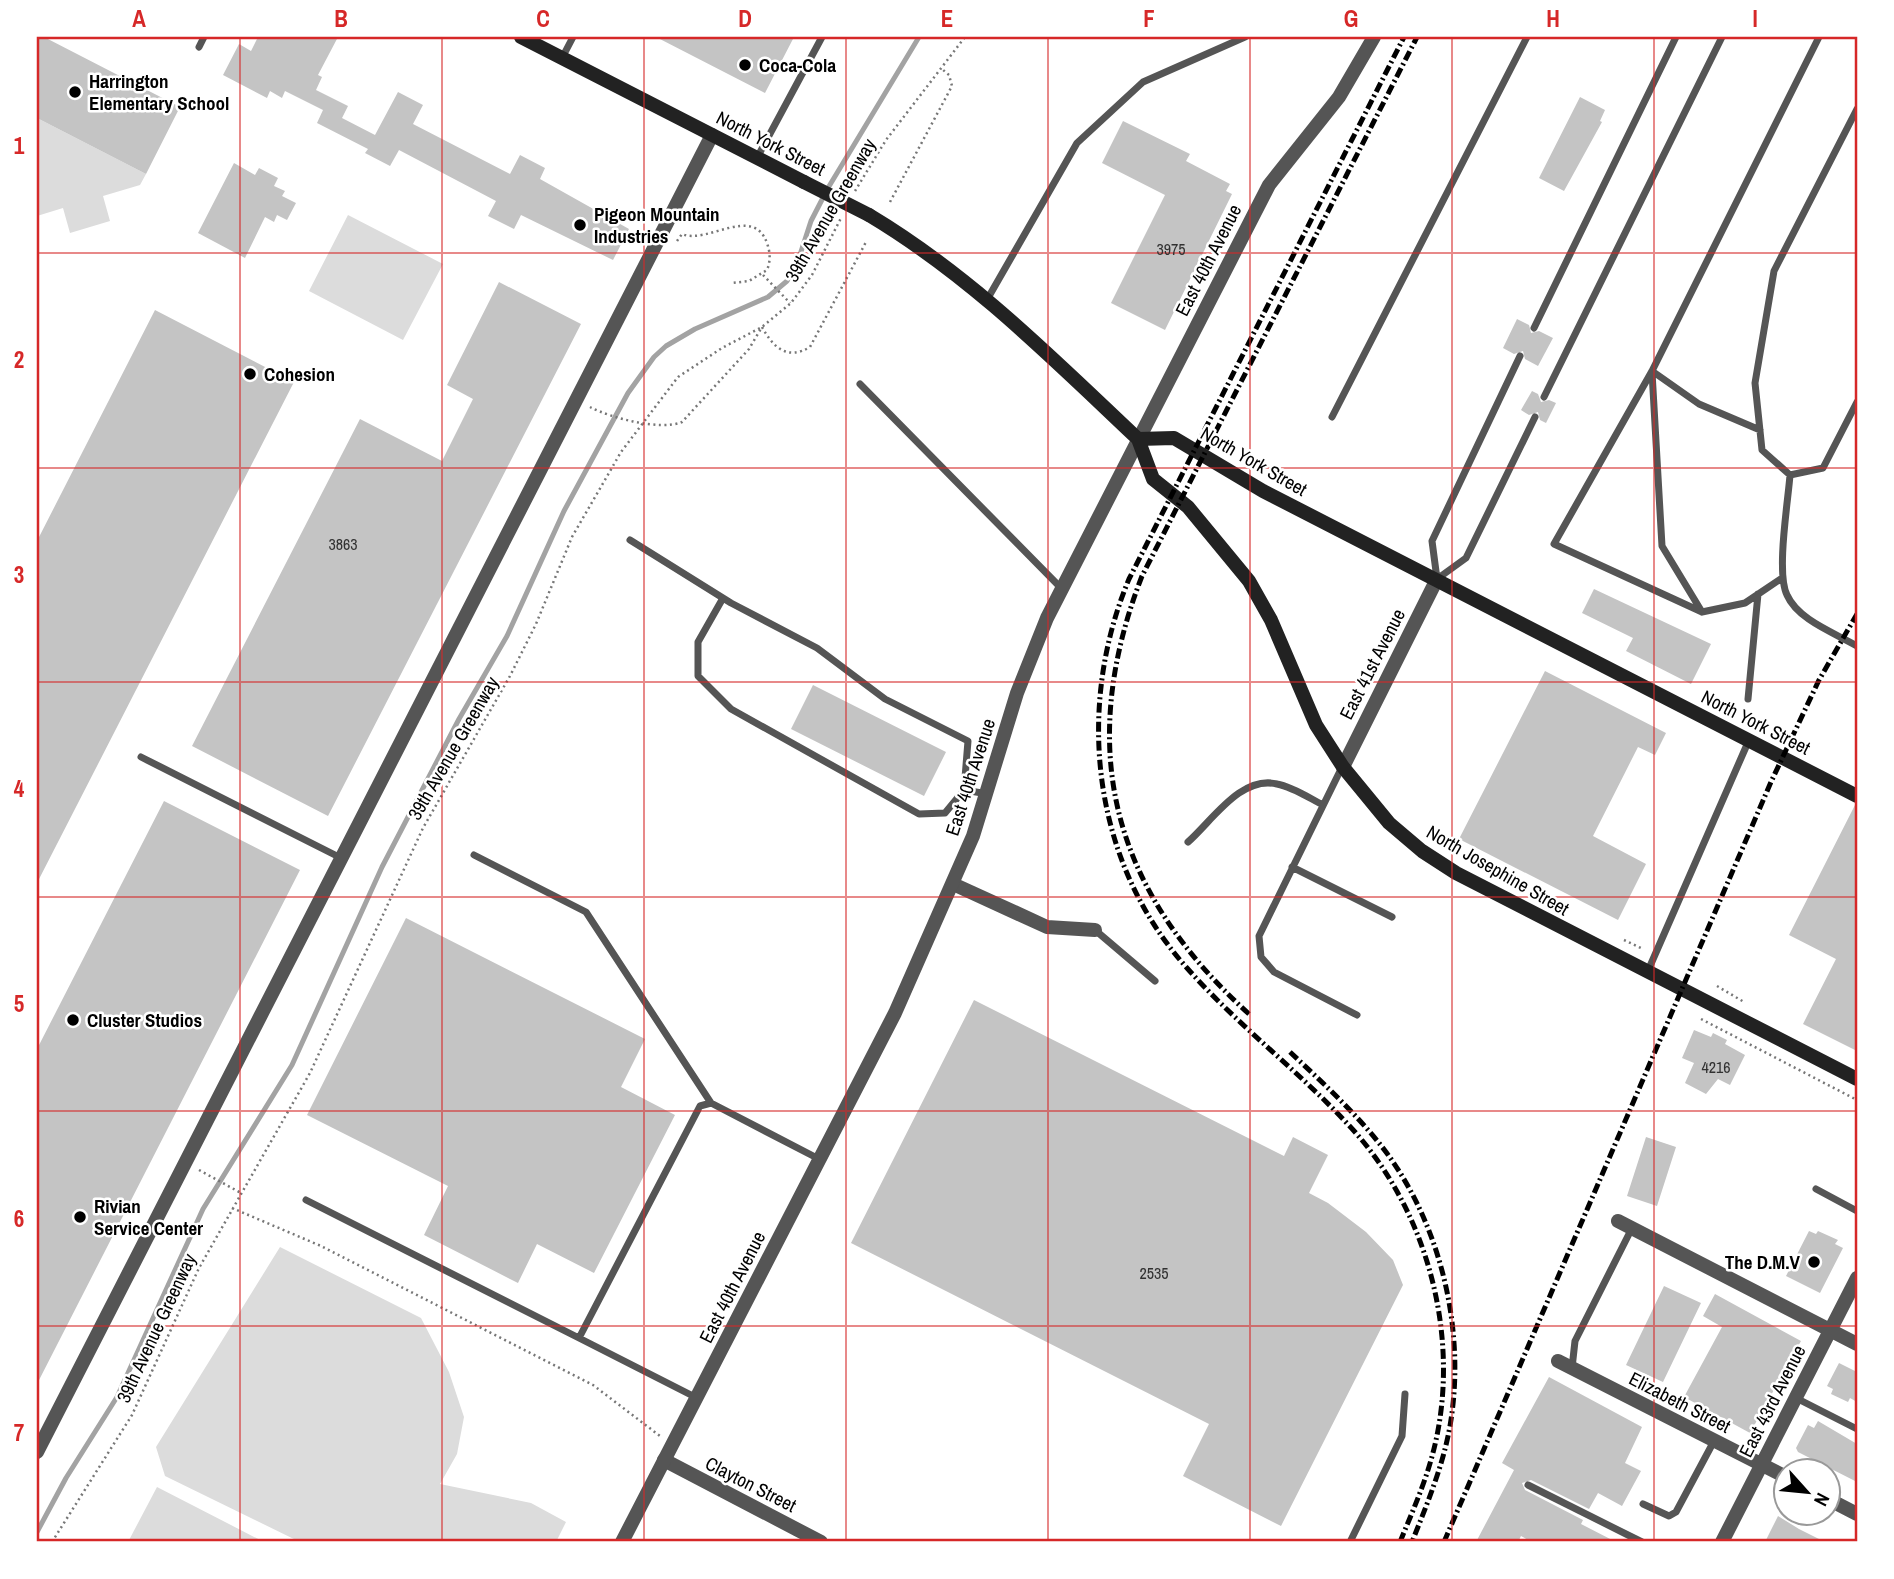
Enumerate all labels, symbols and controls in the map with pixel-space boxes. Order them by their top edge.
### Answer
text: A [132,3,146,34]
text: B [334,3,348,34]
text: C [536,3,550,34]
text: D [738,3,752,34]
text: E [941,3,953,34]
text: F [1143,3,1155,34]
text: G [1344,3,1358,34]
text: H [1546,3,1560,34]
text: I [1752,3,1758,34]
place label: Coca-Cola [759,52,836,78]
marker: Coca-Cola [737,57,753,73]
place label: Harrington Elementary School [89,68,229,116]
marker: Harrington Elementary School [67,84,83,100]
street label: North York Street [712,104,830,182]
text: 1 [14,130,25,161]
street label: 39th Avenue Greenway [778,133,882,287]
street label: East 40th Avenue [1169,200,1247,320]
place label: Pigeon Mountain Industries [594,201,720,249]
marker: Pigeon Mountain Industries [572,217,588,233]
house number: 3975 [1156,238,1186,260]
text: 2 [14,344,24,375]
place label: Cohesion [264,361,335,387]
marker: Cohesion [242,366,258,382]
street label: North York Street [1196,420,1313,502]
house number: 3863 [328,533,358,555]
text: 3 [14,559,24,590]
street label: East 41st Avenue [1333,604,1411,724]
street label: 39th Avenue Greenway [401,671,505,825]
street label: North York Street [1697,683,1815,761]
street label: East 40th Avenue [939,715,1001,839]
text: 4 [14,773,25,804]
street label: North Josephine Street [1422,819,1574,922]
text: 5 [14,988,24,1019]
place label: Cluster Studios [87,1007,202,1033]
marker: Cluster Studios [65,1012,81,1028]
house number: 4216 [1701,1056,1731,1078]
place label: Rivian Service Center [94,1193,203,1241]
text: 6 [14,1203,24,1234]
marker: Rivian Service Center [72,1209,88,1225]
street label: East 40th Avenue [693,1227,771,1347]
street label: 39th Avenue Greenway [110,1249,202,1407]
place label: The D.M.V [1725,1249,1801,1275]
marker: The D.M.V [1806,1254,1822,1270]
house number: 2535 [1139,1262,1169,1284]
street label: East 43rd Avenue [1733,1340,1811,1462]
street label: Elizabeth Street [1625,1365,1736,1439]
text: 7 [14,1417,24,1448]
street label: Clayton Street [701,1450,801,1518]
north arrow [1772,1456,1842,1526]
text: N [1808,1489,1836,1511]

